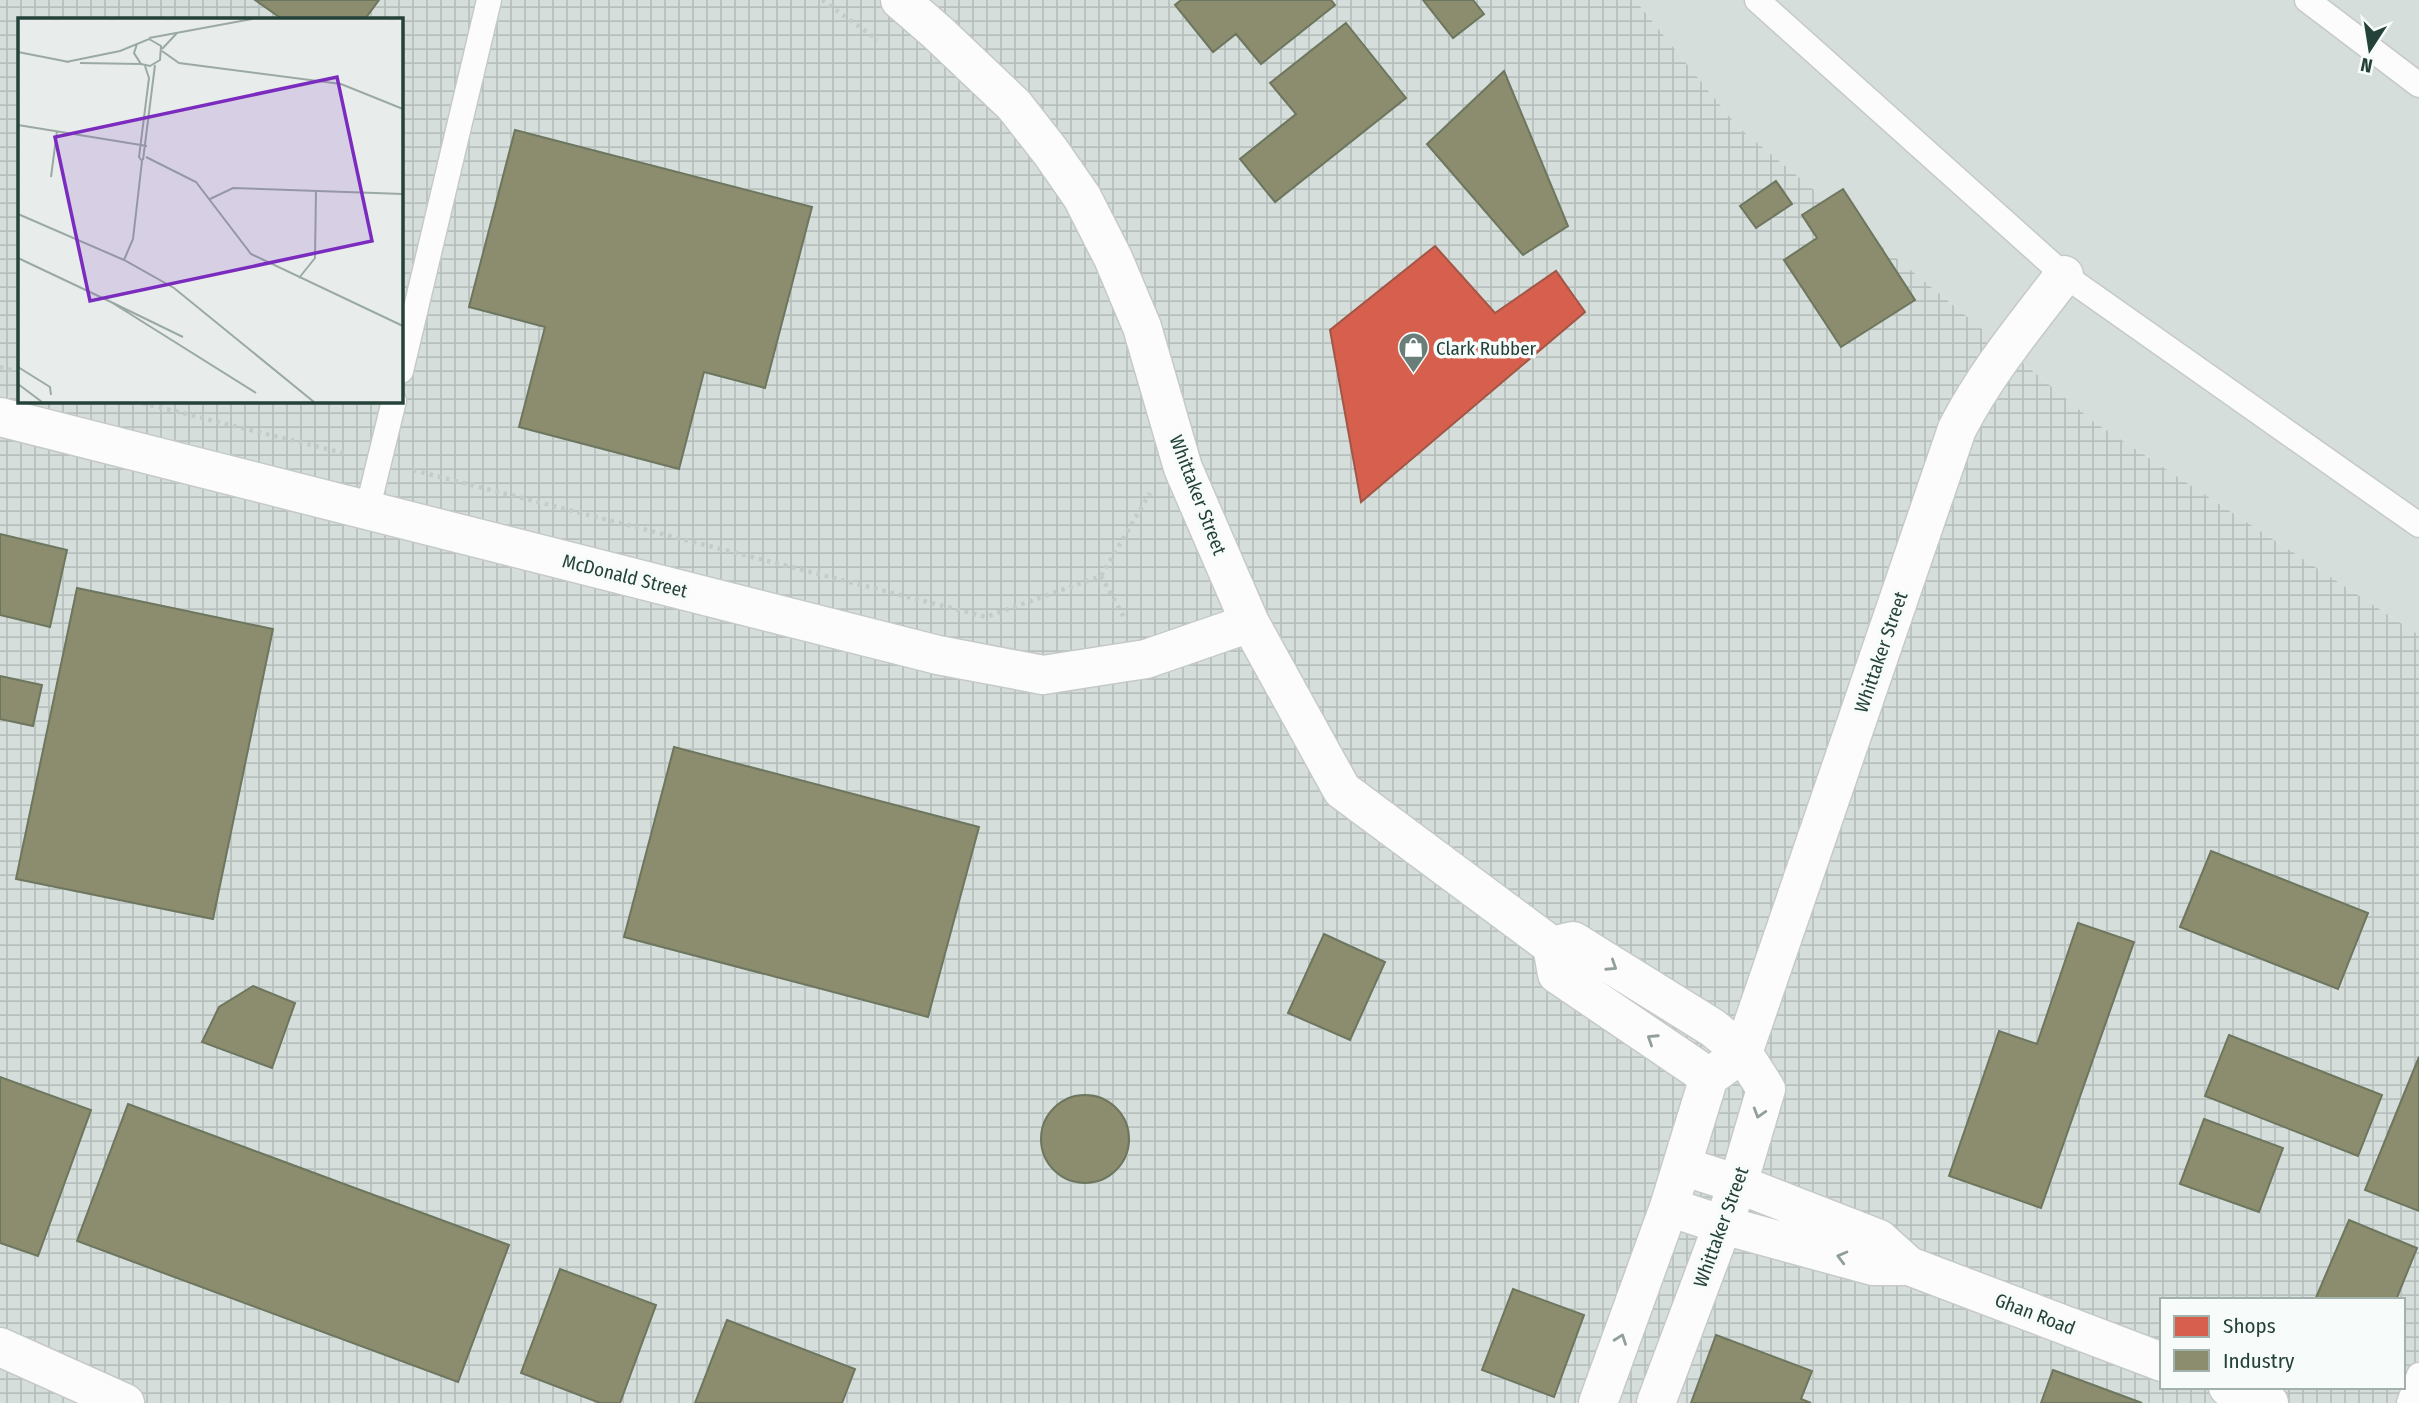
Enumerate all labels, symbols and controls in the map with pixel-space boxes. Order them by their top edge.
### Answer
north arrow [2335,14,2405,84]
inset map [18,18,402,402]
text: N [2359,53,2375,78]
shop icon: Clark Rubber [1396,331,1430,375]
place label: Clark Rubber [1436,337,1537,360]
street label: Whittaker Street [1165,432,1232,559]
street label: McDonald Street [560,549,691,603]
street label: Whittaker Street [1850,588,1913,716]
one-way arrow [1605,957,1618,970]
one-way arrow [1647,1034,1660,1047]
one-way arrow [1753,1107,1768,1119]
street label: Whittaker Street [1689,1163,1754,1290]
one-way arrow [1836,1251,1848,1265]
street label: Ghan Road [1992,1288,2078,1340]
legend [2160,1298,2405,1389]
text: Shops [2223,1313,2276,1339]
one-way arrow [1613,1333,1627,1345]
text: Industry [2223,1348,2295,1374]

